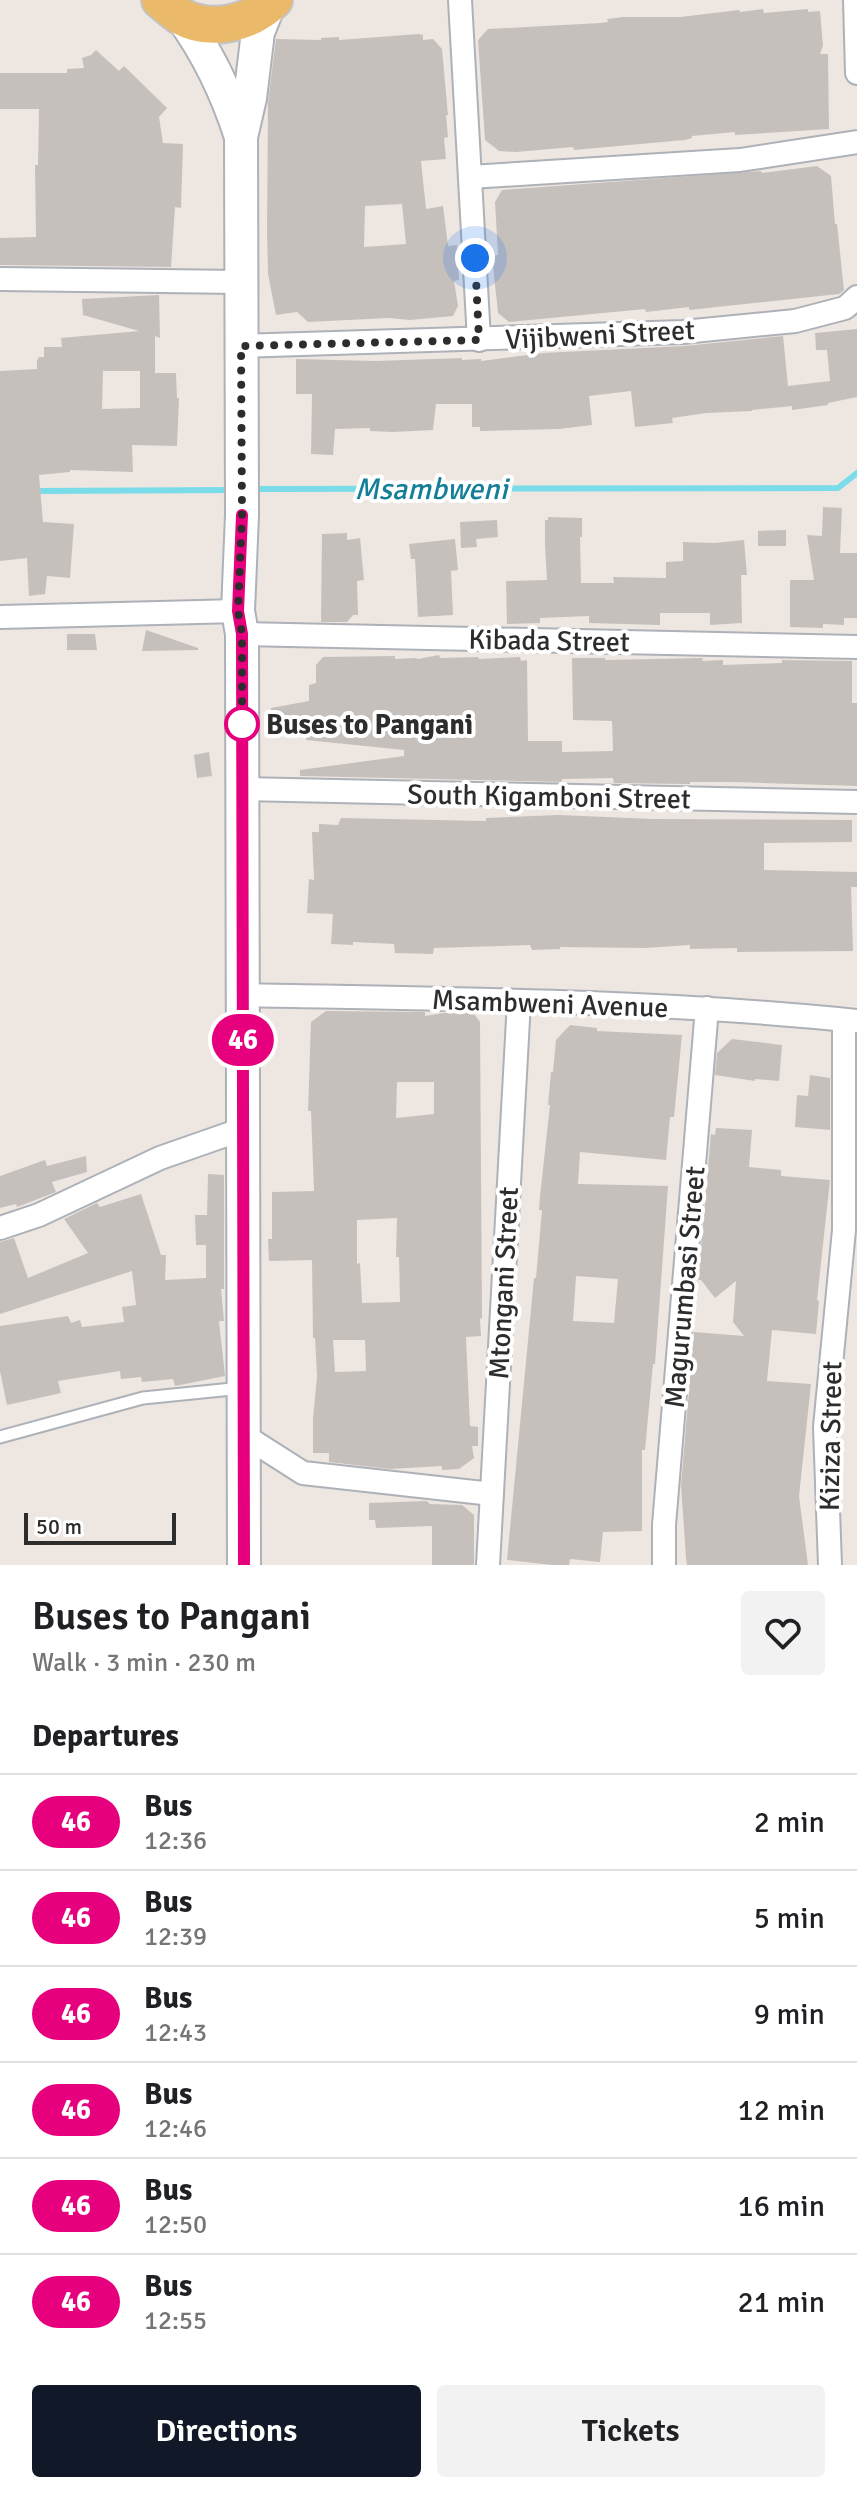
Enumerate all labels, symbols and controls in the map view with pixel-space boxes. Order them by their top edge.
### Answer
your location [455,238,495,278]
street label: Vijibweni Street [504,313,696,357]
water label: Msambweni [354,471,510,508]
street label: Kibada Street [468,623,630,659]
marker: Buses to Pangani [225,707,259,741]
place label: Buses to Pangani [266,708,473,742]
street label: South Kigamboni Street [407,778,691,816]
street label: Msambweni Avenue [431,983,669,1025]
line badge: 46 [207,1014,279,1066]
text: 46 [228,1023,258,1057]
street label: Magurumbasi Street [657,1165,713,1409]
street label: Mtongani Street [482,1186,526,1380]
street label: Kiziza Street [813,1360,849,1511]
scale bar [24,1509,176,1545]
text: 50 m [36,1513,82,1540]
button: heart [741,1591,825,1675]
text: Buses to Pangani [32,1593,311,1640]
text: Walk · 3 min · 230 m [32,1647,256,1679]
text: Departures [32,1718,179,1755]
text: Bus [144,1788,192,1825]
text: 2 min [754,1804,825,1841]
text: 46 [61,1805,91,1839]
text: 12:36 [144,1825,207,1857]
text: Bus [144,1884,192,1921]
text: 5 min [754,1900,825,1937]
text: 46 [61,1901,91,1935]
text: 12:39 [144,1921,207,1953]
text: Bus [144,1980,192,2017]
text: 9 min [754,1996,825,2033]
text: 46 [61,1997,91,2031]
text: 12:43 [144,2017,207,2049]
text: Bus [144,2076,192,2113]
text: 12 min [738,2092,825,2129]
text: 46 [61,2093,91,2127]
text: 12:46 [144,2113,207,2145]
text: Bus [144,2172,192,2209]
text: 16 min [738,2188,825,2225]
text: 46 [61,2189,91,2223]
text: 12:50 [144,2209,207,2241]
text: Bus [144,2268,192,2305]
text: 21 min [738,2284,825,2321]
text: 46 [61,2285,91,2319]
text: 12:55 [144,2305,207,2337]
button: Directions [32,2385,421,2477]
button: Tickets [437,2385,825,2477]

